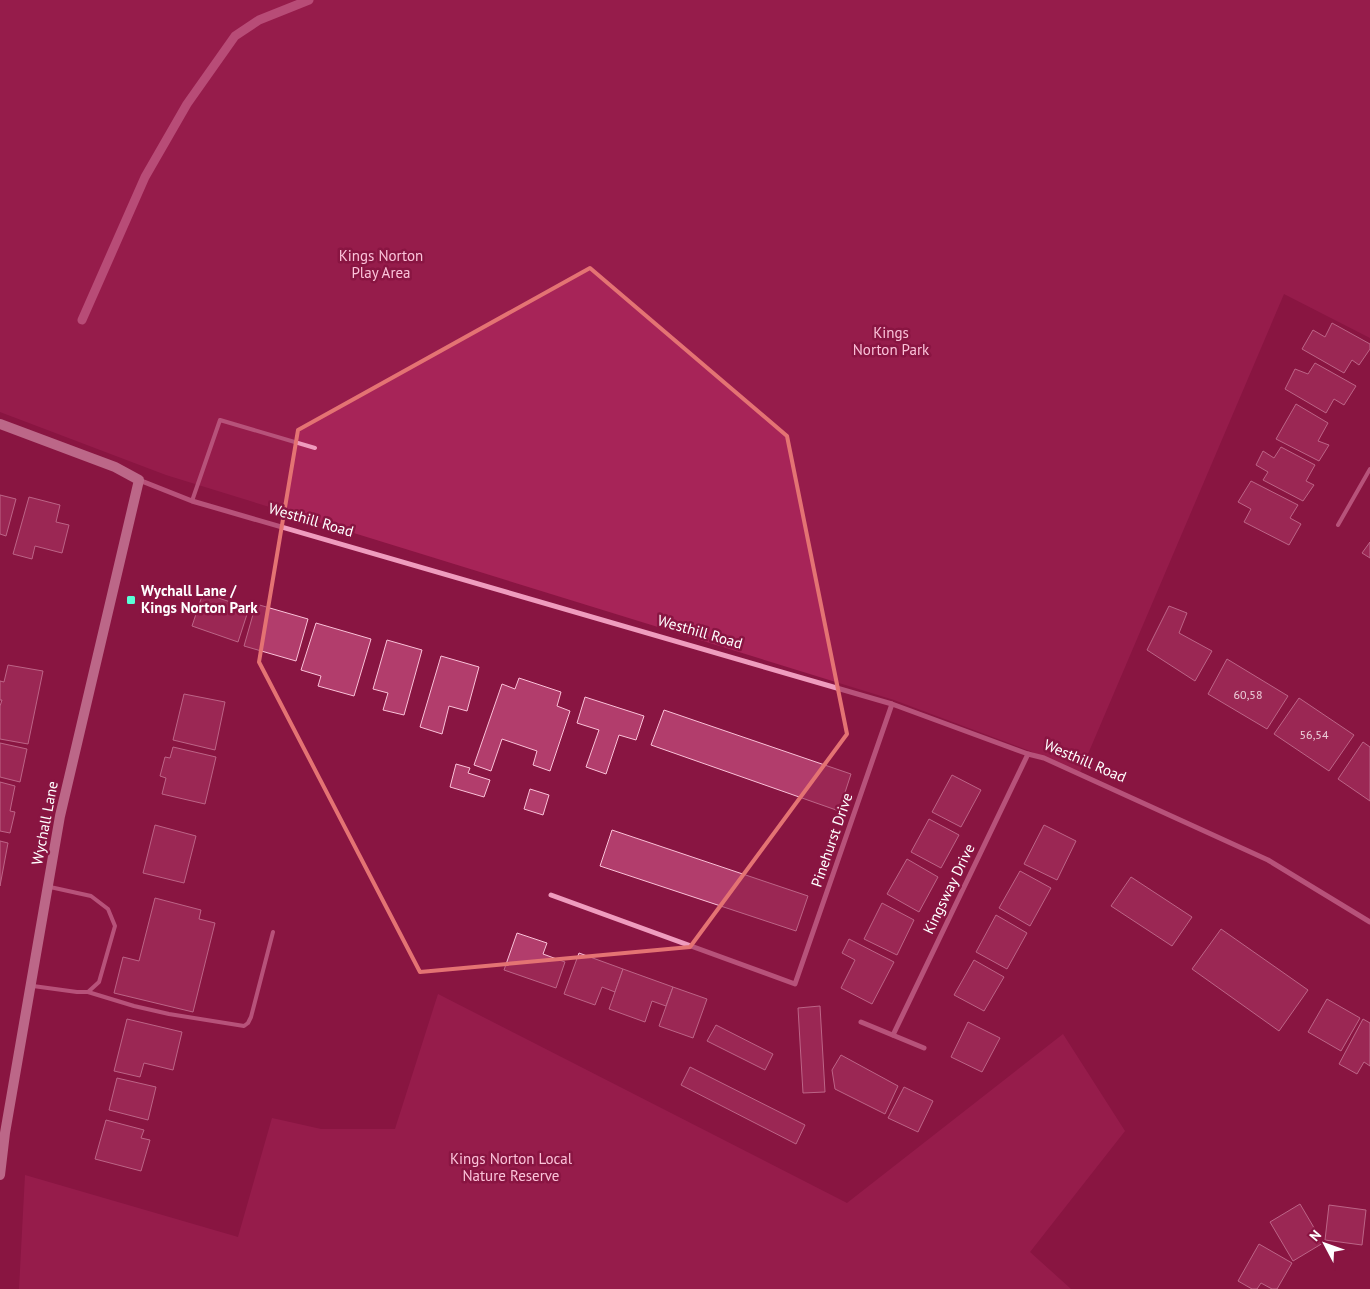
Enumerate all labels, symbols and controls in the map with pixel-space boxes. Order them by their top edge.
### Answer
park label: Kings Norton Play Area [339,246,423,282]
park label: Kings Norton Park [853,323,930,359]
street label: Westhill Road [266,498,356,541]
place label: Wychall Lane / Kings Norton Park [141,581,258,617]
marker: Wychall Lane / Kings Norton Park [125,594,137,606]
street label: Westhill Road [655,610,745,653]
house number: 60,58 [1234,687,1262,702]
house number: 56,54 [1300,727,1329,742]
street label: Westhill Road [1041,735,1129,786]
street label: Wychall Lane [27,779,62,866]
street label: Pinehurst Drive [806,790,857,890]
street label: Kingsway Drive [918,840,979,937]
park label: Kings Norton Local Nature Reserve [450,1149,573,1185]
north arrow [1300,1219,1350,1269]
text: N [1305,1226,1325,1245]

